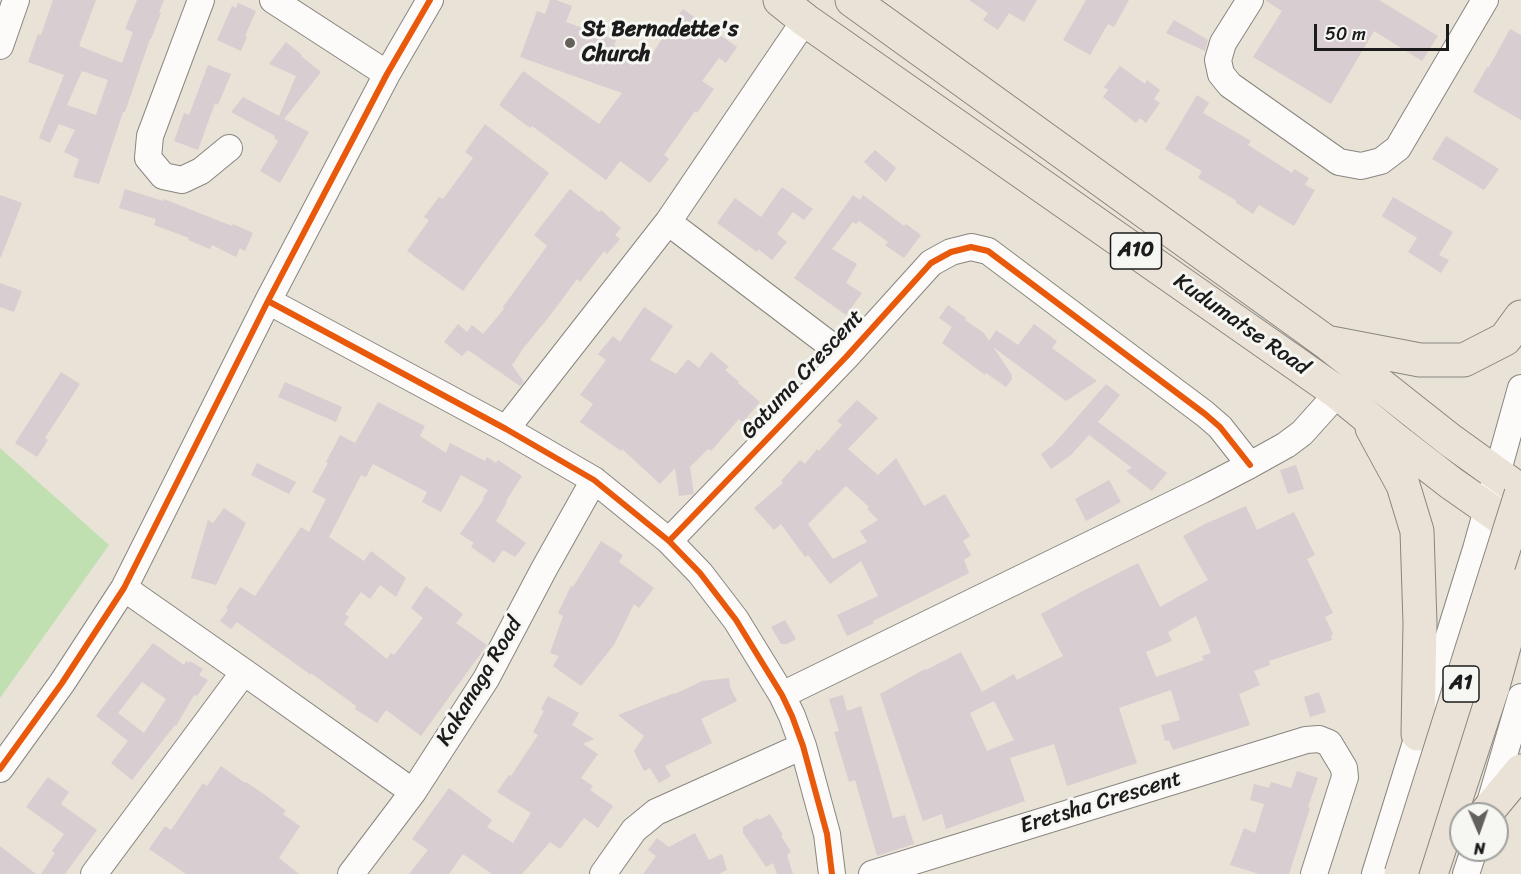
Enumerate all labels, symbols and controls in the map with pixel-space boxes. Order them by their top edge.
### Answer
scale bar [1317,12,1452,50]
place label: St Bernadette's Church [582,17,738,68]
text: 50 m [1325,18,1366,50]
marker: St Bernadette's Church [563,36,577,50]
road number: A10 [1110,233,1162,269]
street label: Kudumatse Road [1168,268,1314,382]
street label: Gatuma Crescent [736,305,870,445]
street label: Kakanaga Road [431,613,529,751]
road number: A1 [1443,666,1479,702]
street label: Eretsha Crescent [1017,766,1185,840]
north arrow [1449,802,1509,862]
text: N [1474,834,1486,863]

